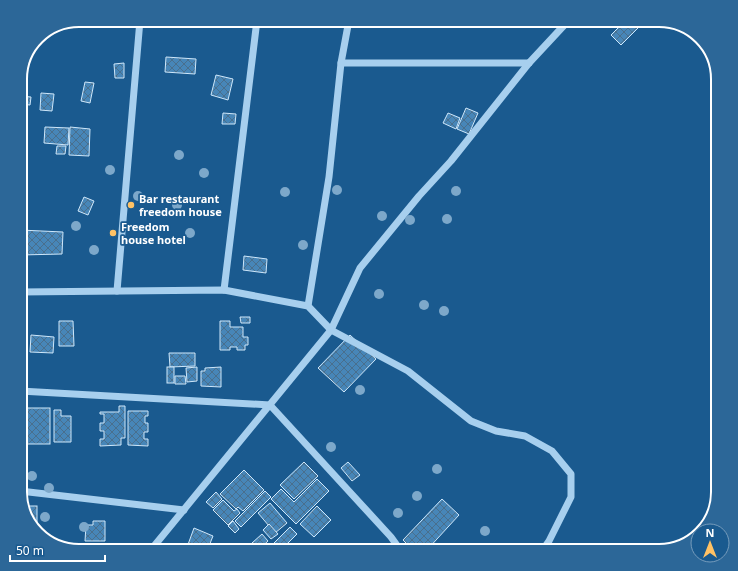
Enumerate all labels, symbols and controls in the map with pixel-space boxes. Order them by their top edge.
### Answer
place label: Bar restaurant freedom house [139,191,222,219]
marker: Bar restaurant freedom house [126,200,136,210]
place label: Freedom house hotel [121,219,186,247]
marker: Freedom house hotel [108,228,118,238]
north arrow [690,523,730,563]
text: N [706,525,714,540]
scale bar [10,537,105,563]
text: 50 m [16,542,44,559]

